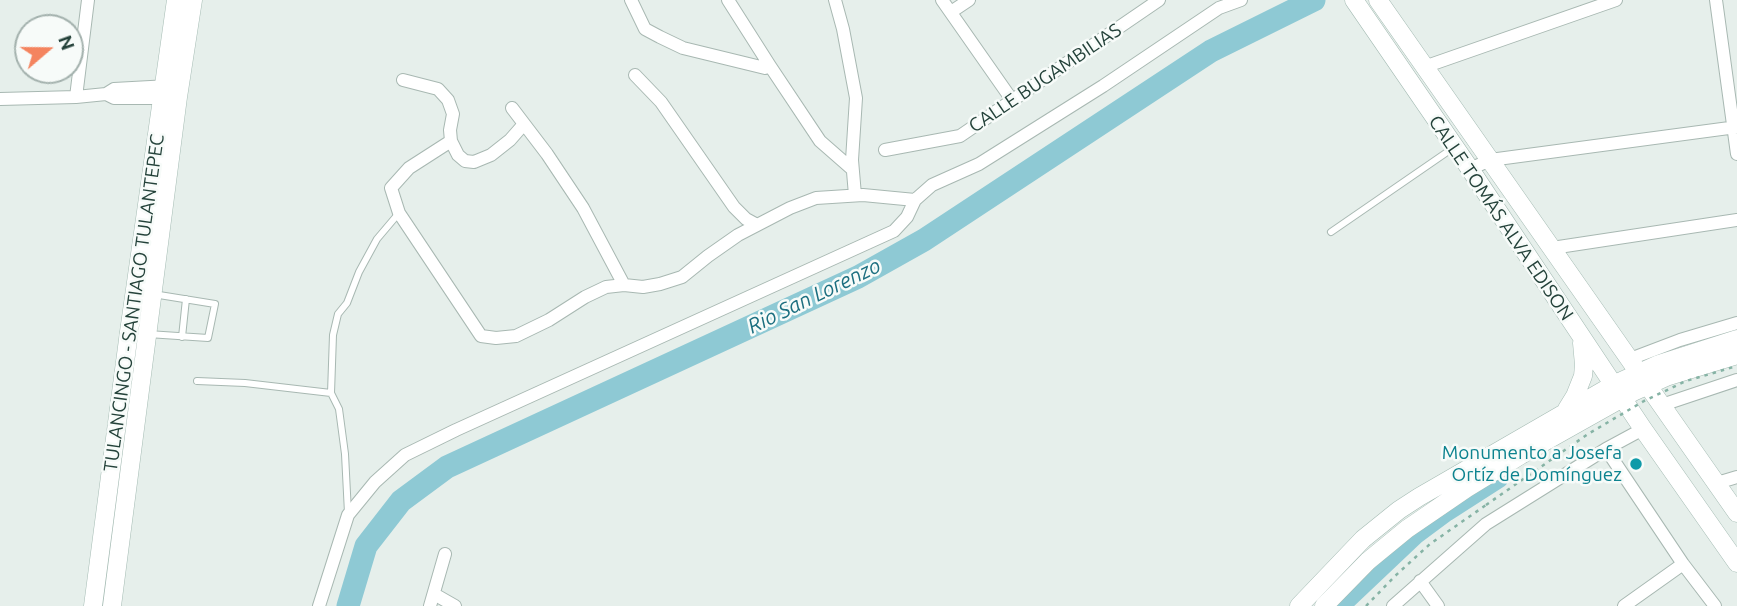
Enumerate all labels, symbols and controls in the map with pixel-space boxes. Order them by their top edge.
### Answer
north arrow [14,14,84,84]
street label: CALLE BUGAMBILIAS [964,18,1126,138]
text: N [54,32,80,53]
street label: CALLE TOMÁS ALVA EDISON [1424,111,1578,325]
street label: TULANCINGO - SANTIAGO TULANTEPEC [99,133,169,473]
water label: Rio San Lorenzo [743,253,885,339]
place label: Monumento a Josefa Ortíz de Domínguez [1442,442,1622,486]
marker: Monumento a Josefa Ortíz de Domínguez [1628,456,1644,472]

